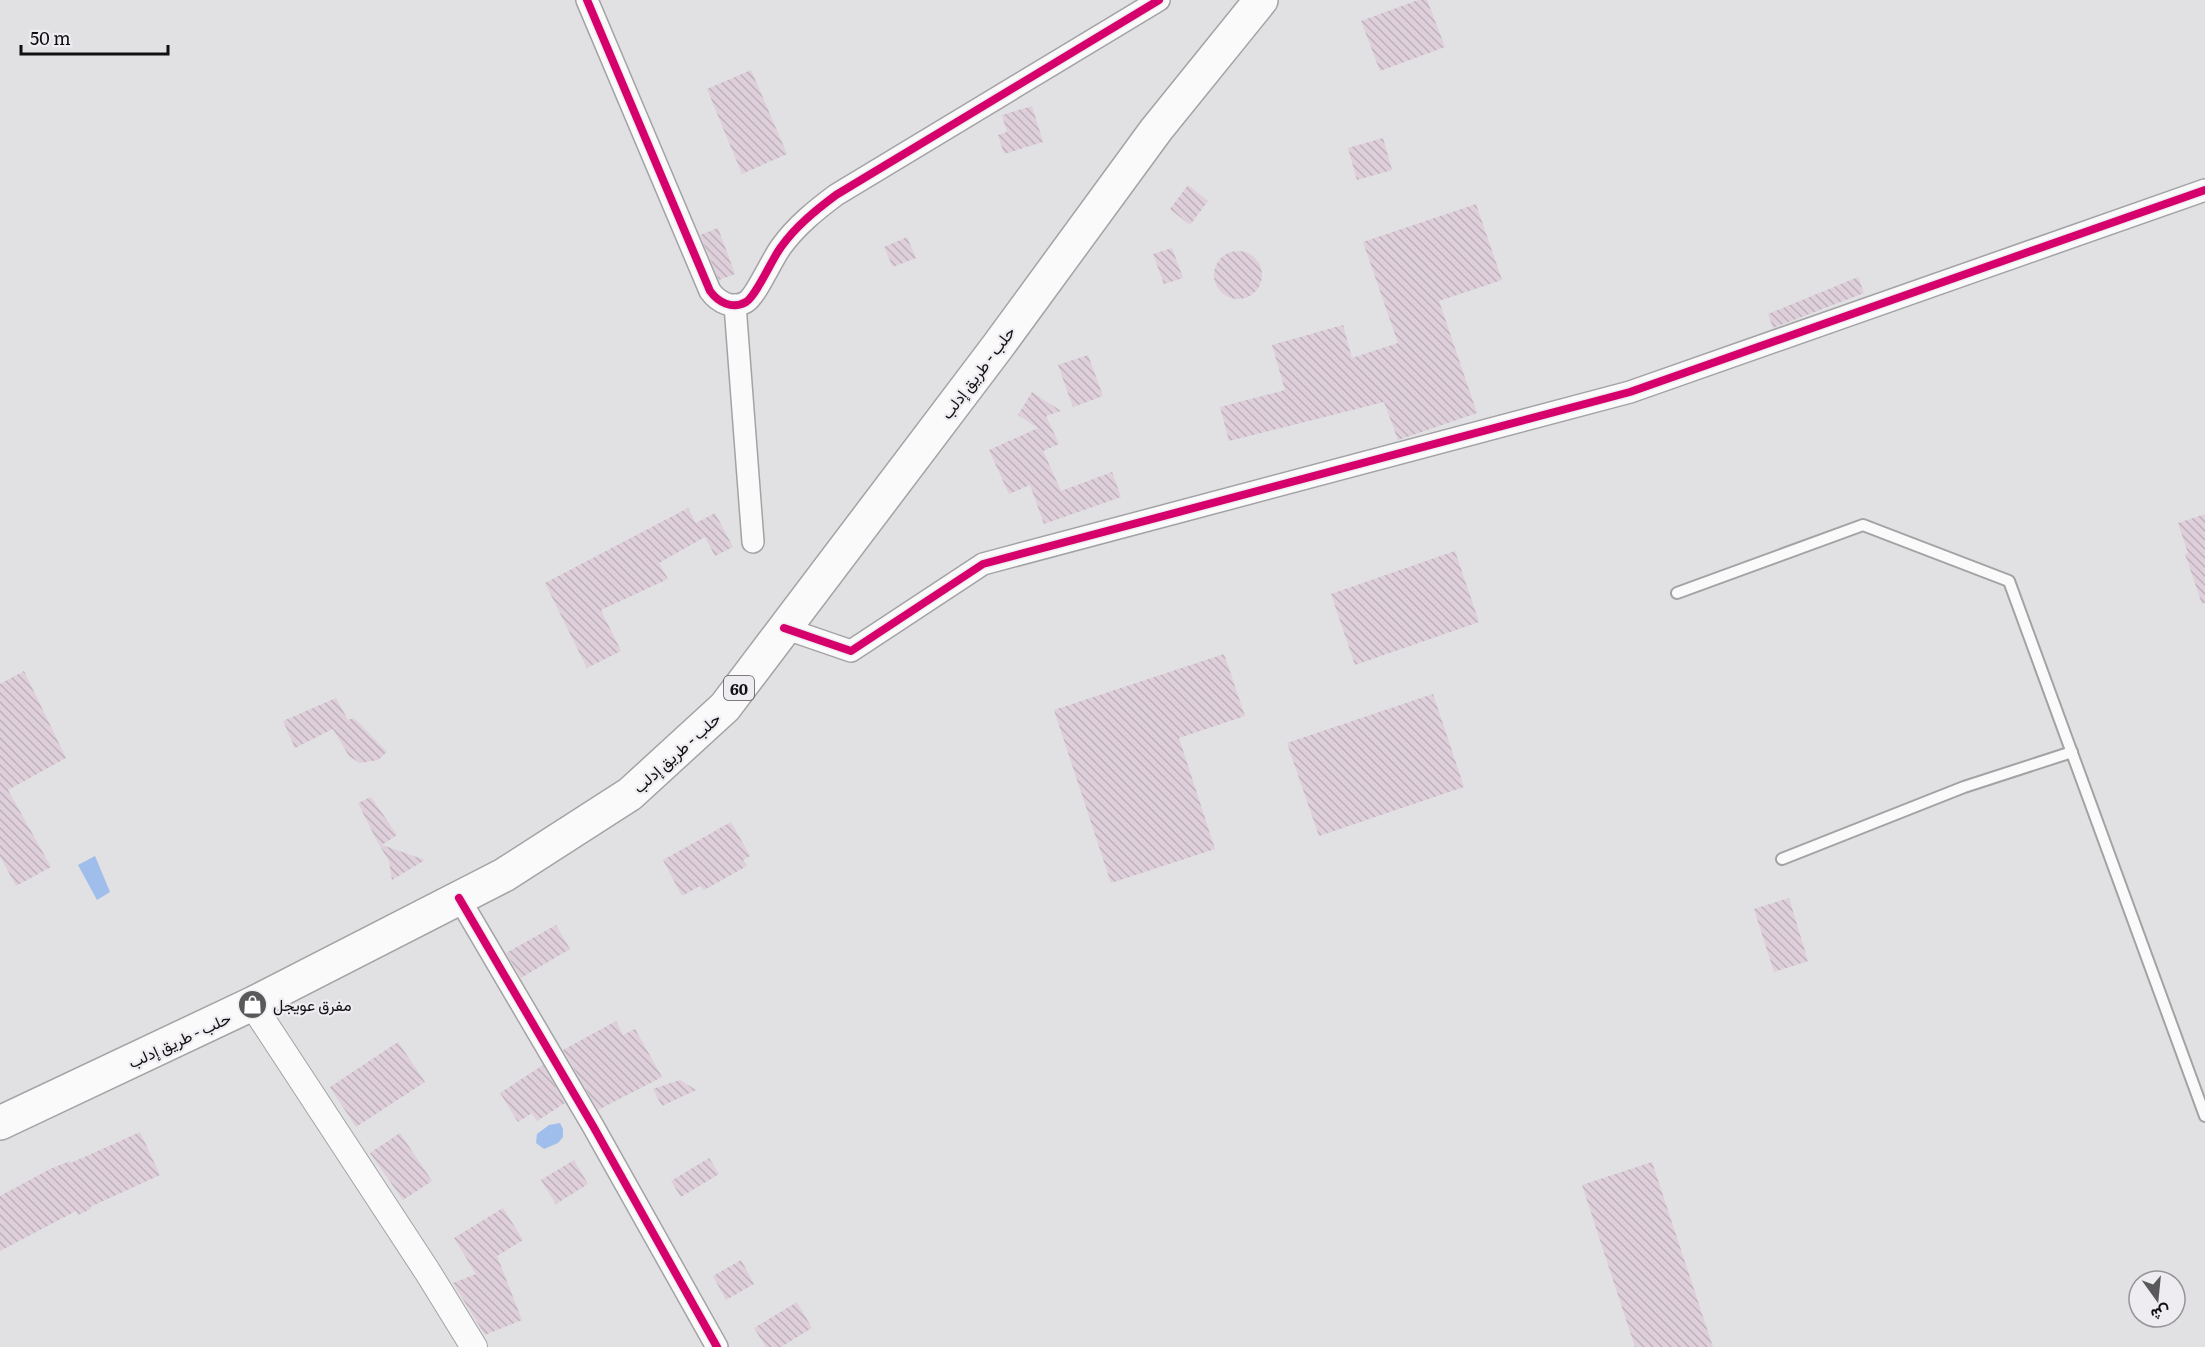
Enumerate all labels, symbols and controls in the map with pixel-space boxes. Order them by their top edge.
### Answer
scale bar [21,18,168,56]
text: 50 m [30,24,71,51]
street label: حلب - طريق إدلب [934,320,1020,423]
road number: 60 [724,676,754,700]
street label: حلب - طريق إدلب [627,706,725,798]
shop icon: مفرق عويجل [236,988,268,1020]
place label: مفرق عويجل [273,992,352,1016]
street label: حلب - طريق إدلب [124,1005,234,1073]
north arrow [2127,1269,2187,1329]
text: ش [2149,1300,2174,1329]

